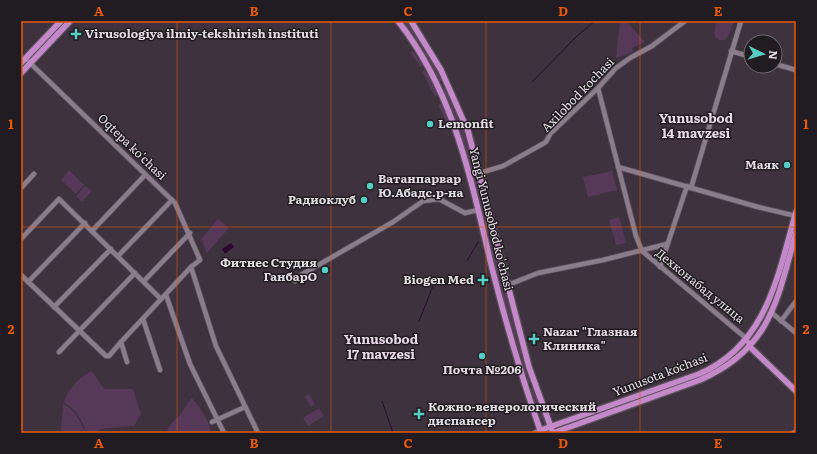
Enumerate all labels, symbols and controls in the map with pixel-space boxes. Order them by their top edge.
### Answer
text: A [94,1,104,20]
text: B [250,1,259,20]
text: C [403,1,413,20]
text: D [558,1,568,20]
text: E [714,1,723,20]
place label: Virusologiya ilmiy-tekshirish instituti [85,24,319,42]
marker: Virusologiya ilmiy-tekshirish instituti [70,28,82,40]
north arrow [743,34,783,74]
text: N [766,50,782,60]
street label: Axilobod kochasi [537,53,618,136]
district label: Yunusobod 14 mavzesi [659,108,734,142]
street label: Oqtepa ko'chasi [94,109,171,184]
text: 1 [8,114,14,133]
place label: Lemonfit [438,114,495,132]
text: 1 [803,114,809,133]
marker: Lemonfit [425,119,435,129]
street label: Yangi Yunusobod ko'chasi [465,145,519,292]
place label: Маяк [745,155,779,173]
marker: Маяк [782,160,792,170]
place label: Ватанпарвар Ю.Абадс.р-на [378,169,464,201]
marker: Ватанпарвар Ю.Абадс.р-на [365,181,375,191]
place label: Радиоклуб [288,190,356,208]
marker: Радиоклуб [359,195,369,205]
street label: Дехконабад улица [652,244,749,327]
place label: Фитнес Студия ГанбарО [220,253,317,285]
marker: Фитнес Студия ГанбарО [320,265,330,275]
place label: Biogen Med [403,270,474,288]
marker: Biogen Med [477,274,489,286]
text: 2 [8,319,15,338]
text: 2 [803,319,810,338]
place label: Nazar "Глазная Клиника" [543,322,638,354]
district label: Yunusobod 17 mavzesi [344,329,419,363]
marker: Nazar "Глазная Клиника" [528,333,540,345]
street label: Yunusota koʻchasi [610,348,710,400]
marker: Почта №206 [477,351,487,361]
place label: Почта №206 [443,360,521,378]
place label: Кожно-венерологический диспансер [428,397,597,429]
marker: Кожно-венерологический диспансер [413,408,425,420]
text: A [94,433,104,452]
text: B [250,433,259,452]
text: C [403,433,413,452]
text: D [558,433,568,452]
text: E [714,433,723,452]

